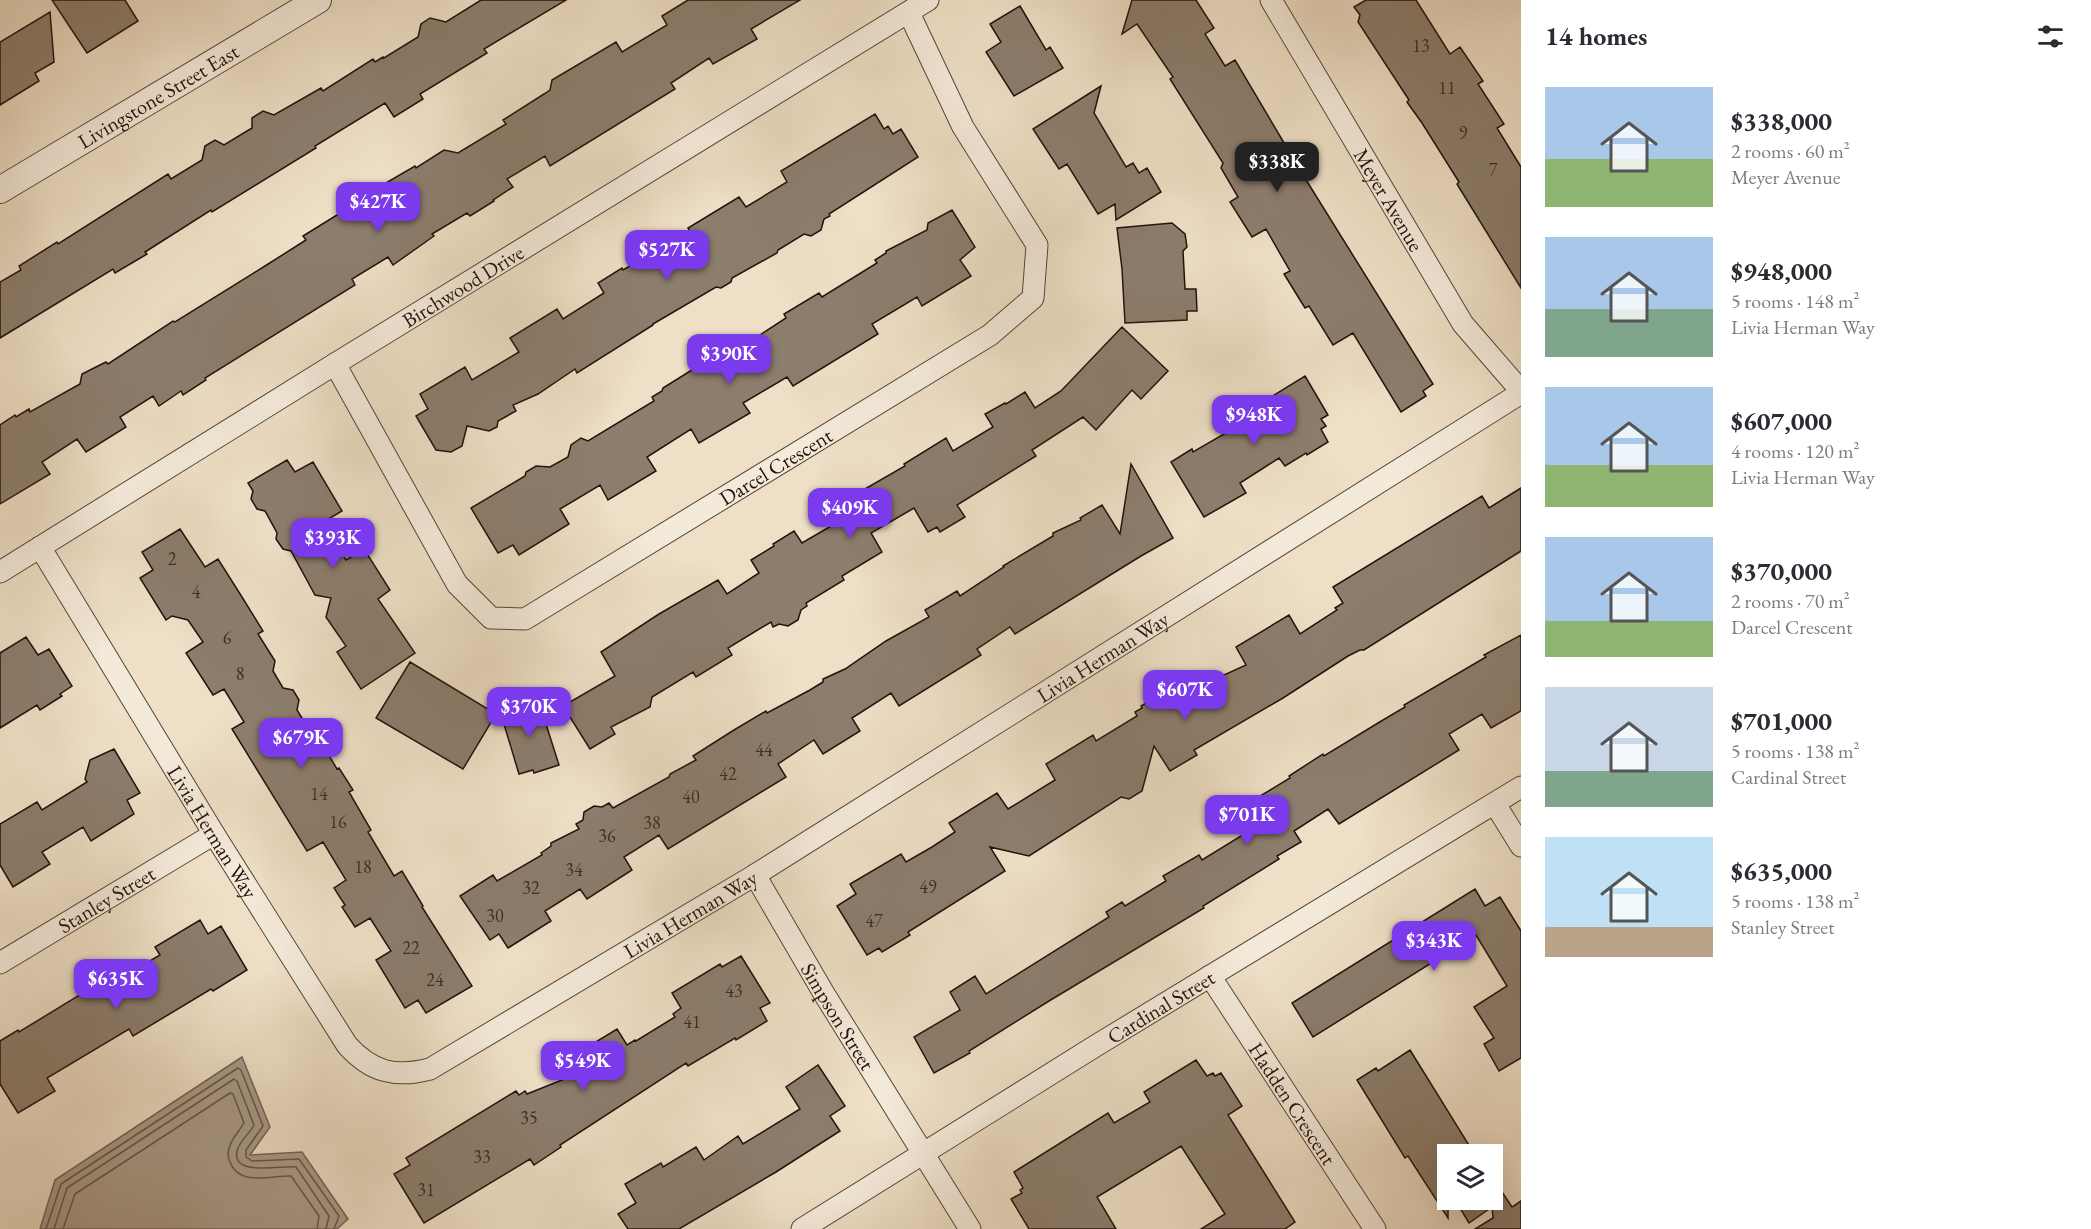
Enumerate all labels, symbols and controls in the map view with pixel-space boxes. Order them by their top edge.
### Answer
text: 14 homes [1545,19,1647,53]
icon: filters [2034,20,2067,53]
house number: 13 [1412,34,1430,57]
street label: Livingstone Street East [73,37,244,154]
house number: 11 [1438,76,1456,99]
text: $338,000 [1731,104,1832,138]
icon: home [1593,111,1665,183]
house number: 9 [1459,121,1468,144]
text: 2 rooms · 60 m² [1731,138,1850,164]
pin: $338K [1235,142,1319,193]
street label: Meyer Avenue [1348,143,1430,256]
text: $338K [1249,148,1305,174]
house number: 7 [1489,158,1498,181]
text: Meyer Avenue [1731,164,1841,190]
pin: $427K [336,182,420,233]
text: $427K [350,188,406,214]
pin: $527K [625,230,709,281]
text: $527K [639,236,695,262]
street label: Birchwood Drive [397,238,528,333]
text: $948,000 [1731,254,1832,288]
icon: home [1593,261,1665,333]
text: 5 rooms · 148 m² [1731,288,1859,314]
text: Livia Herman Way [1731,314,1875,340]
pin: $390K [687,334,771,385]
text: $390K [701,340,757,366]
pin: $948K [1212,395,1296,446]
text: $948K [1226,401,1282,427]
text: $607,000 [1731,404,1832,438]
icon: home [1593,411,1665,483]
street label: Darcel Crescent [714,421,837,511]
text: 4 rooms · 120 m² [1731,438,1859,464]
text: Livia Herman Way [1731,464,1875,490]
pin: $409K [808,488,892,539]
text: $409K [822,494,878,520]
pin: $393K [291,518,375,569]
text: $393K [305,524,361,550]
house number: 2 [168,547,177,570]
text: $370,000 [1731,554,1832,588]
icon: home [1593,561,1665,633]
house number: 4 [192,580,201,603]
text: 2 rooms · 70 m² [1731,588,1850,614]
street label: Livia Herman Way [1031,604,1174,708]
text: Darcel Crescent [1731,614,1853,640]
house number: 6 [223,626,232,649]
house number: 8 [236,662,244,685]
pin: $607K [1143,670,1227,721]
text: $607K [1157,676,1213,702]
pin: $370K [487,687,571,738]
text: $370K [501,693,557,719]
text: $701,000 [1731,704,1832,738]
icon: home [1593,711,1665,783]
pin: $679K [259,718,343,769]
text: $679K [273,724,329,750]
house number: 44 [755,738,773,761]
text: 5 rooms · 138 m² [1731,738,1859,764]
street label: Livia Herman Way [162,760,265,904]
house number: 42 [719,762,737,785]
text: Cardinal Street [1731,764,1846,790]
house number: 14 [310,782,328,805]
house number: 40 [682,785,700,808]
pin: $701K [1205,795,1289,846]
text: $701K [1219,801,1275,827]
house number: 16 [329,810,347,833]
house number: 38 [643,811,661,834]
house number: 36 [598,824,616,847]
text: $635,000 [1731,854,1832,888]
house number: 18 [354,855,372,878]
house number: 34 [565,858,583,881]
street label: Stanley Street [53,859,160,939]
icon: home [1593,861,1665,933]
street label: Livia Herman Way [618,863,763,964]
house number: 49 [919,875,937,898]
house number: 32 [522,876,540,899]
text: 5 rooms · 138 m² [1731,888,1859,914]
house number: 30 [486,904,504,927]
house number: 47 [865,909,883,932]
text: Stanley Street [1731,914,1834,940]
pin: $343K [1392,921,1476,972]
text: $343K [1406,927,1462,953]
house number: 22 [402,936,420,959]
street label: Simpson Street [795,958,882,1075]
pin: $635K [74,959,158,1010]
street label: Cardinal Street [1102,963,1220,1049]
text: $635K [88,965,144,991]
house number: 24 [426,968,444,991]
house number: 43 [725,979,743,1002]
house number: 41 [683,1010,701,1033]
street label: Hadden Crescent [1243,1037,1343,1170]
pin: $549K [541,1041,625,1092]
text: $549K [555,1047,611,1073]
house number: 35 [520,1106,538,1129]
map controls [1437,1144,1503,1210]
button: layers [1437,1144,1503,1210]
house number: 33 [473,1145,491,1168]
house number: 31 [417,1178,435,1201]

